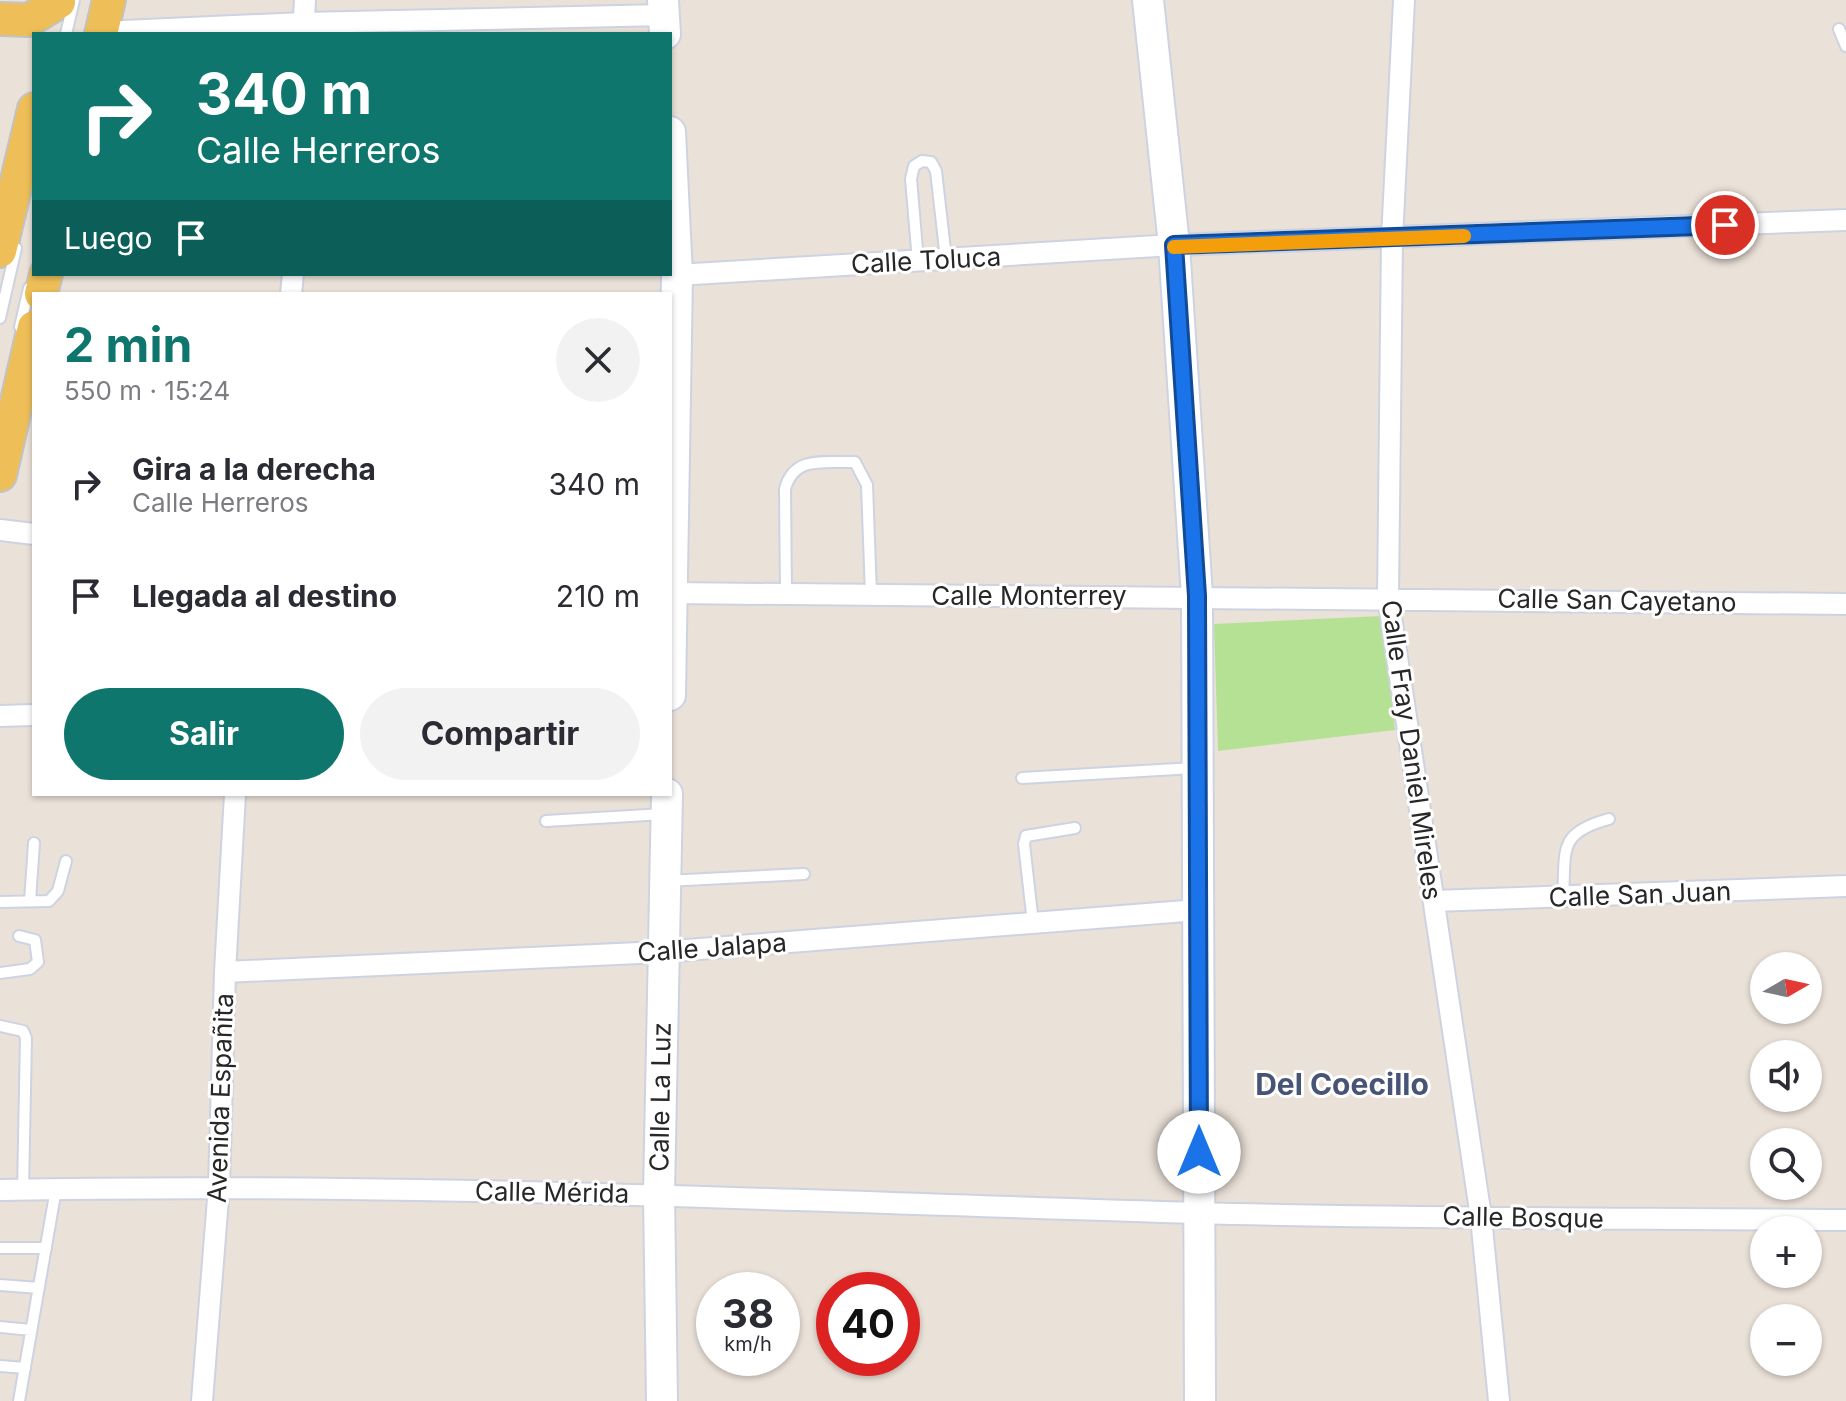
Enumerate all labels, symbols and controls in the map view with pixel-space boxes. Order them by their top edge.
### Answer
text: 340 m [196,60,372,128]
icon: right [64,64,168,168]
text: Calle Herreros [196,128,440,172]
pin [1691,191,1759,259]
icon: arrive [1703,203,1747,247]
icon: arrive [169,216,213,260]
text: Luego [64,220,153,256]
street label: Calle Toluca [850,241,1002,279]
text: 2 min [64,315,192,374]
button: close [556,318,640,402]
text: 550 m · 15:24 [64,375,230,406]
text: Gira a la derecha [132,451,376,487]
icon: right [64,462,108,506]
text: 340 m [548,466,640,502]
text: Calle Herreros [132,487,309,518]
icon: arrive [64,574,108,618]
text: Llegada al destino [132,578,397,614]
text: 210 m [556,578,640,614]
street label: Calle Monterrey [931,580,1127,611]
street label: Calle San Cayetano [1497,582,1737,618]
street label: Calle Fray Daniel Mireles [1376,598,1448,902]
button: Salir [64,688,344,780]
button: Compartir [360,688,640,780]
street label: Calle San Juan [1548,875,1732,913]
street label: Calle Jalapa [636,926,788,968]
north arrow [1750,952,1822,1024]
map controls [1750,952,1822,1376]
street label: Avenida Españita [201,993,239,1203]
street label: Calle La Luz [643,1022,677,1172]
button: sound [1750,1040,1822,1112]
district label: Del Coecillo [1255,1066,1429,1102]
position arrow [1157,1110,1241,1194]
button: search [1750,1128,1822,1200]
street label: Calle Mérida [475,1175,629,1209]
street label: Calle Bosque [1442,1200,1604,1234]
button: + [1750,1216,1822,1288]
speed limit sign: 40 [816,1272,920,1376]
text: 38 [722,1289,774,1338]
button: − [1750,1304,1822,1376]
text: km/h [724,1332,772,1356]

